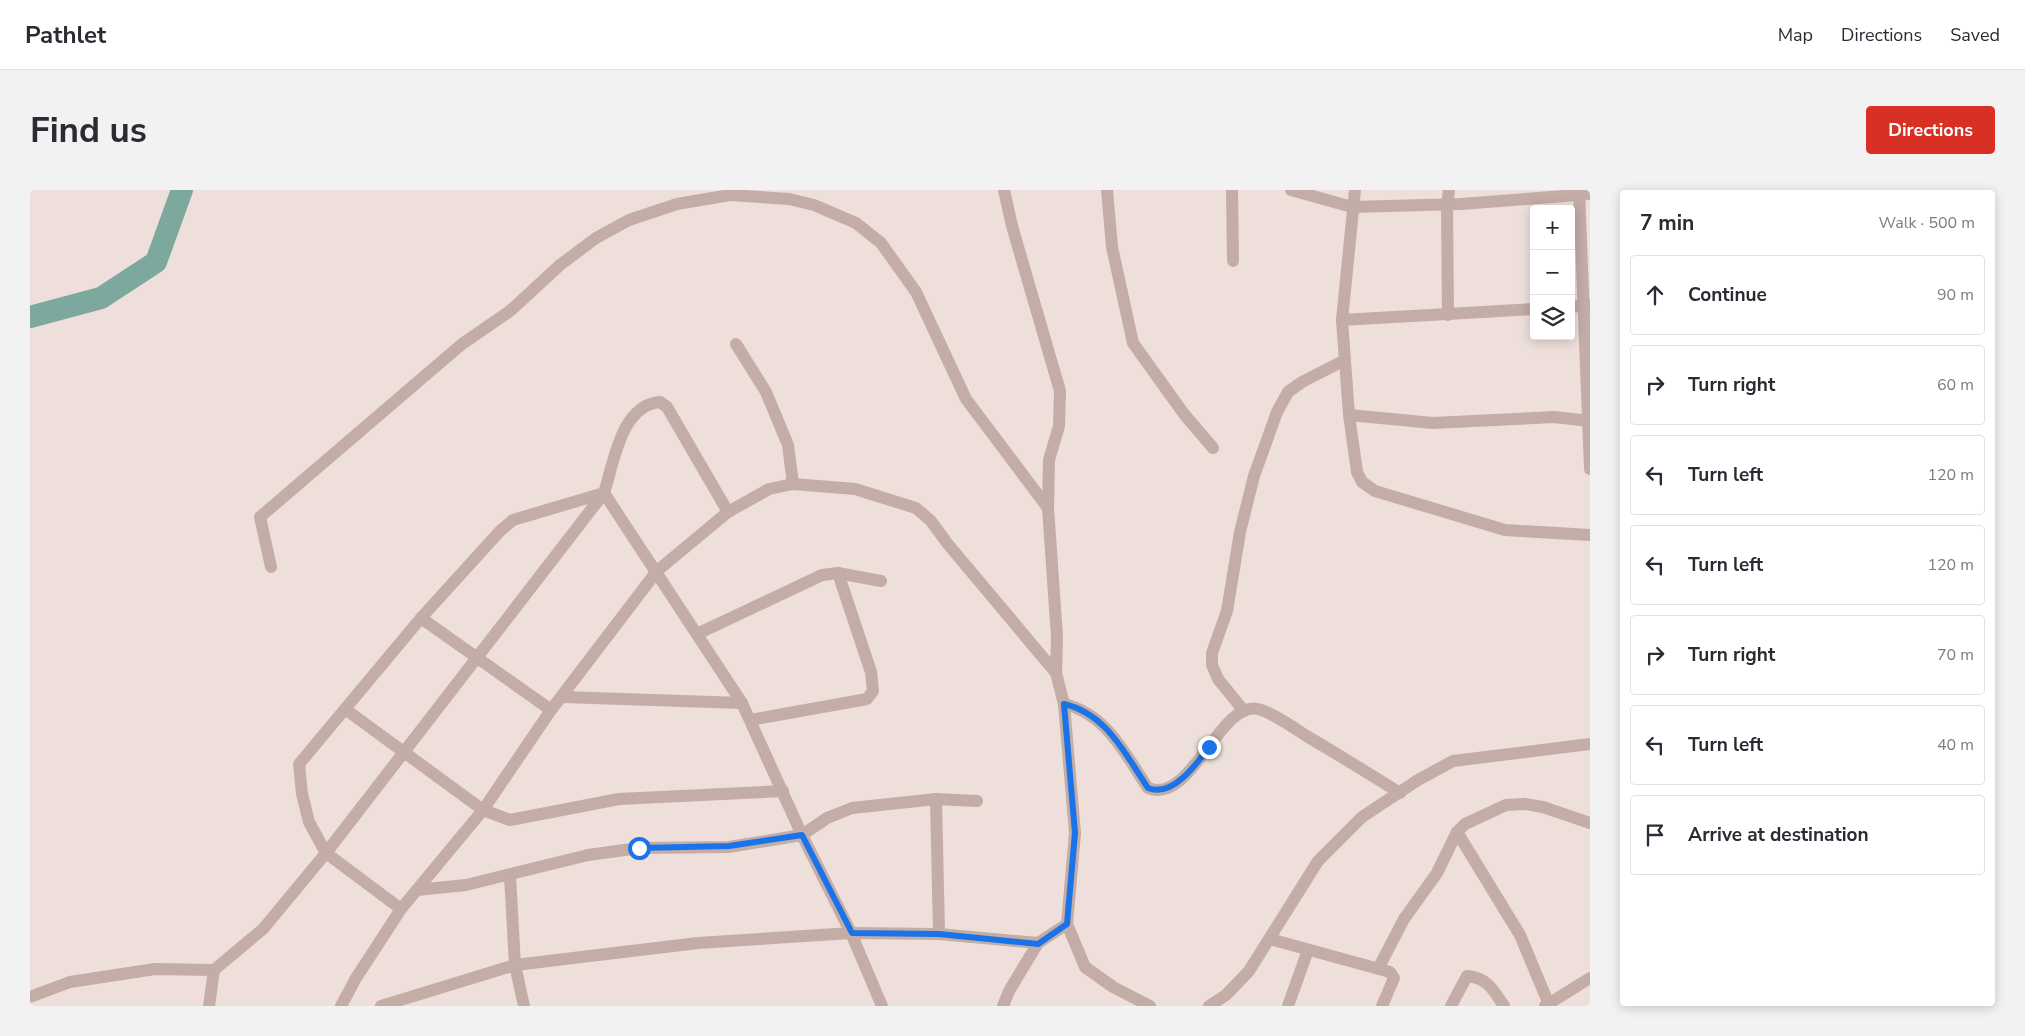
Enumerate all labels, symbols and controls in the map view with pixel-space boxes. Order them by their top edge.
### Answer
text: Pathlet [25,19,106,51]
text: Map [1778,23,1813,47]
text: Directions [1841,23,1922,47]
text: Saved [1950,23,2000,47]
button: Directions [1866,106,1995,154]
text: Find us [30,107,147,154]
map controls [1530,205,1575,340]
button: + [1530,205,1575,250]
text: 7 min [1640,209,1694,237]
text: Walk · 500 m [1879,212,1975,234]
button: − [1530,250,1575,295]
icon: ahead [1641,281,1669,309]
text: Continue [1688,282,1767,308]
text: 90 m [1937,284,1974,306]
button: layers [1530,295,1575,340]
icon: right [1641,371,1669,399]
text: Turn right [1688,372,1775,398]
text: 60 m [1937,374,1974,396]
icon: left [1641,461,1669,489]
text: Turn left [1688,462,1763,488]
text: 120 m [1927,464,1974,486]
icon: left [1641,551,1669,579]
text: Turn left [1688,552,1763,578]
text: 120 m [1927,554,1974,576]
icon: right [1641,641,1669,669]
text: Turn right [1688,642,1775,668]
text: 70 m [1937,644,1974,666]
icon: left [1641,731,1669,759]
text: Turn left [1688,732,1763,758]
text: 40 m [1937,734,1974,756]
route end [1198,736,1221,759]
icon: arrive [1641,821,1669,849]
text: Arrive at destination [1688,822,1869,848]
route start [628,837,651,860]

